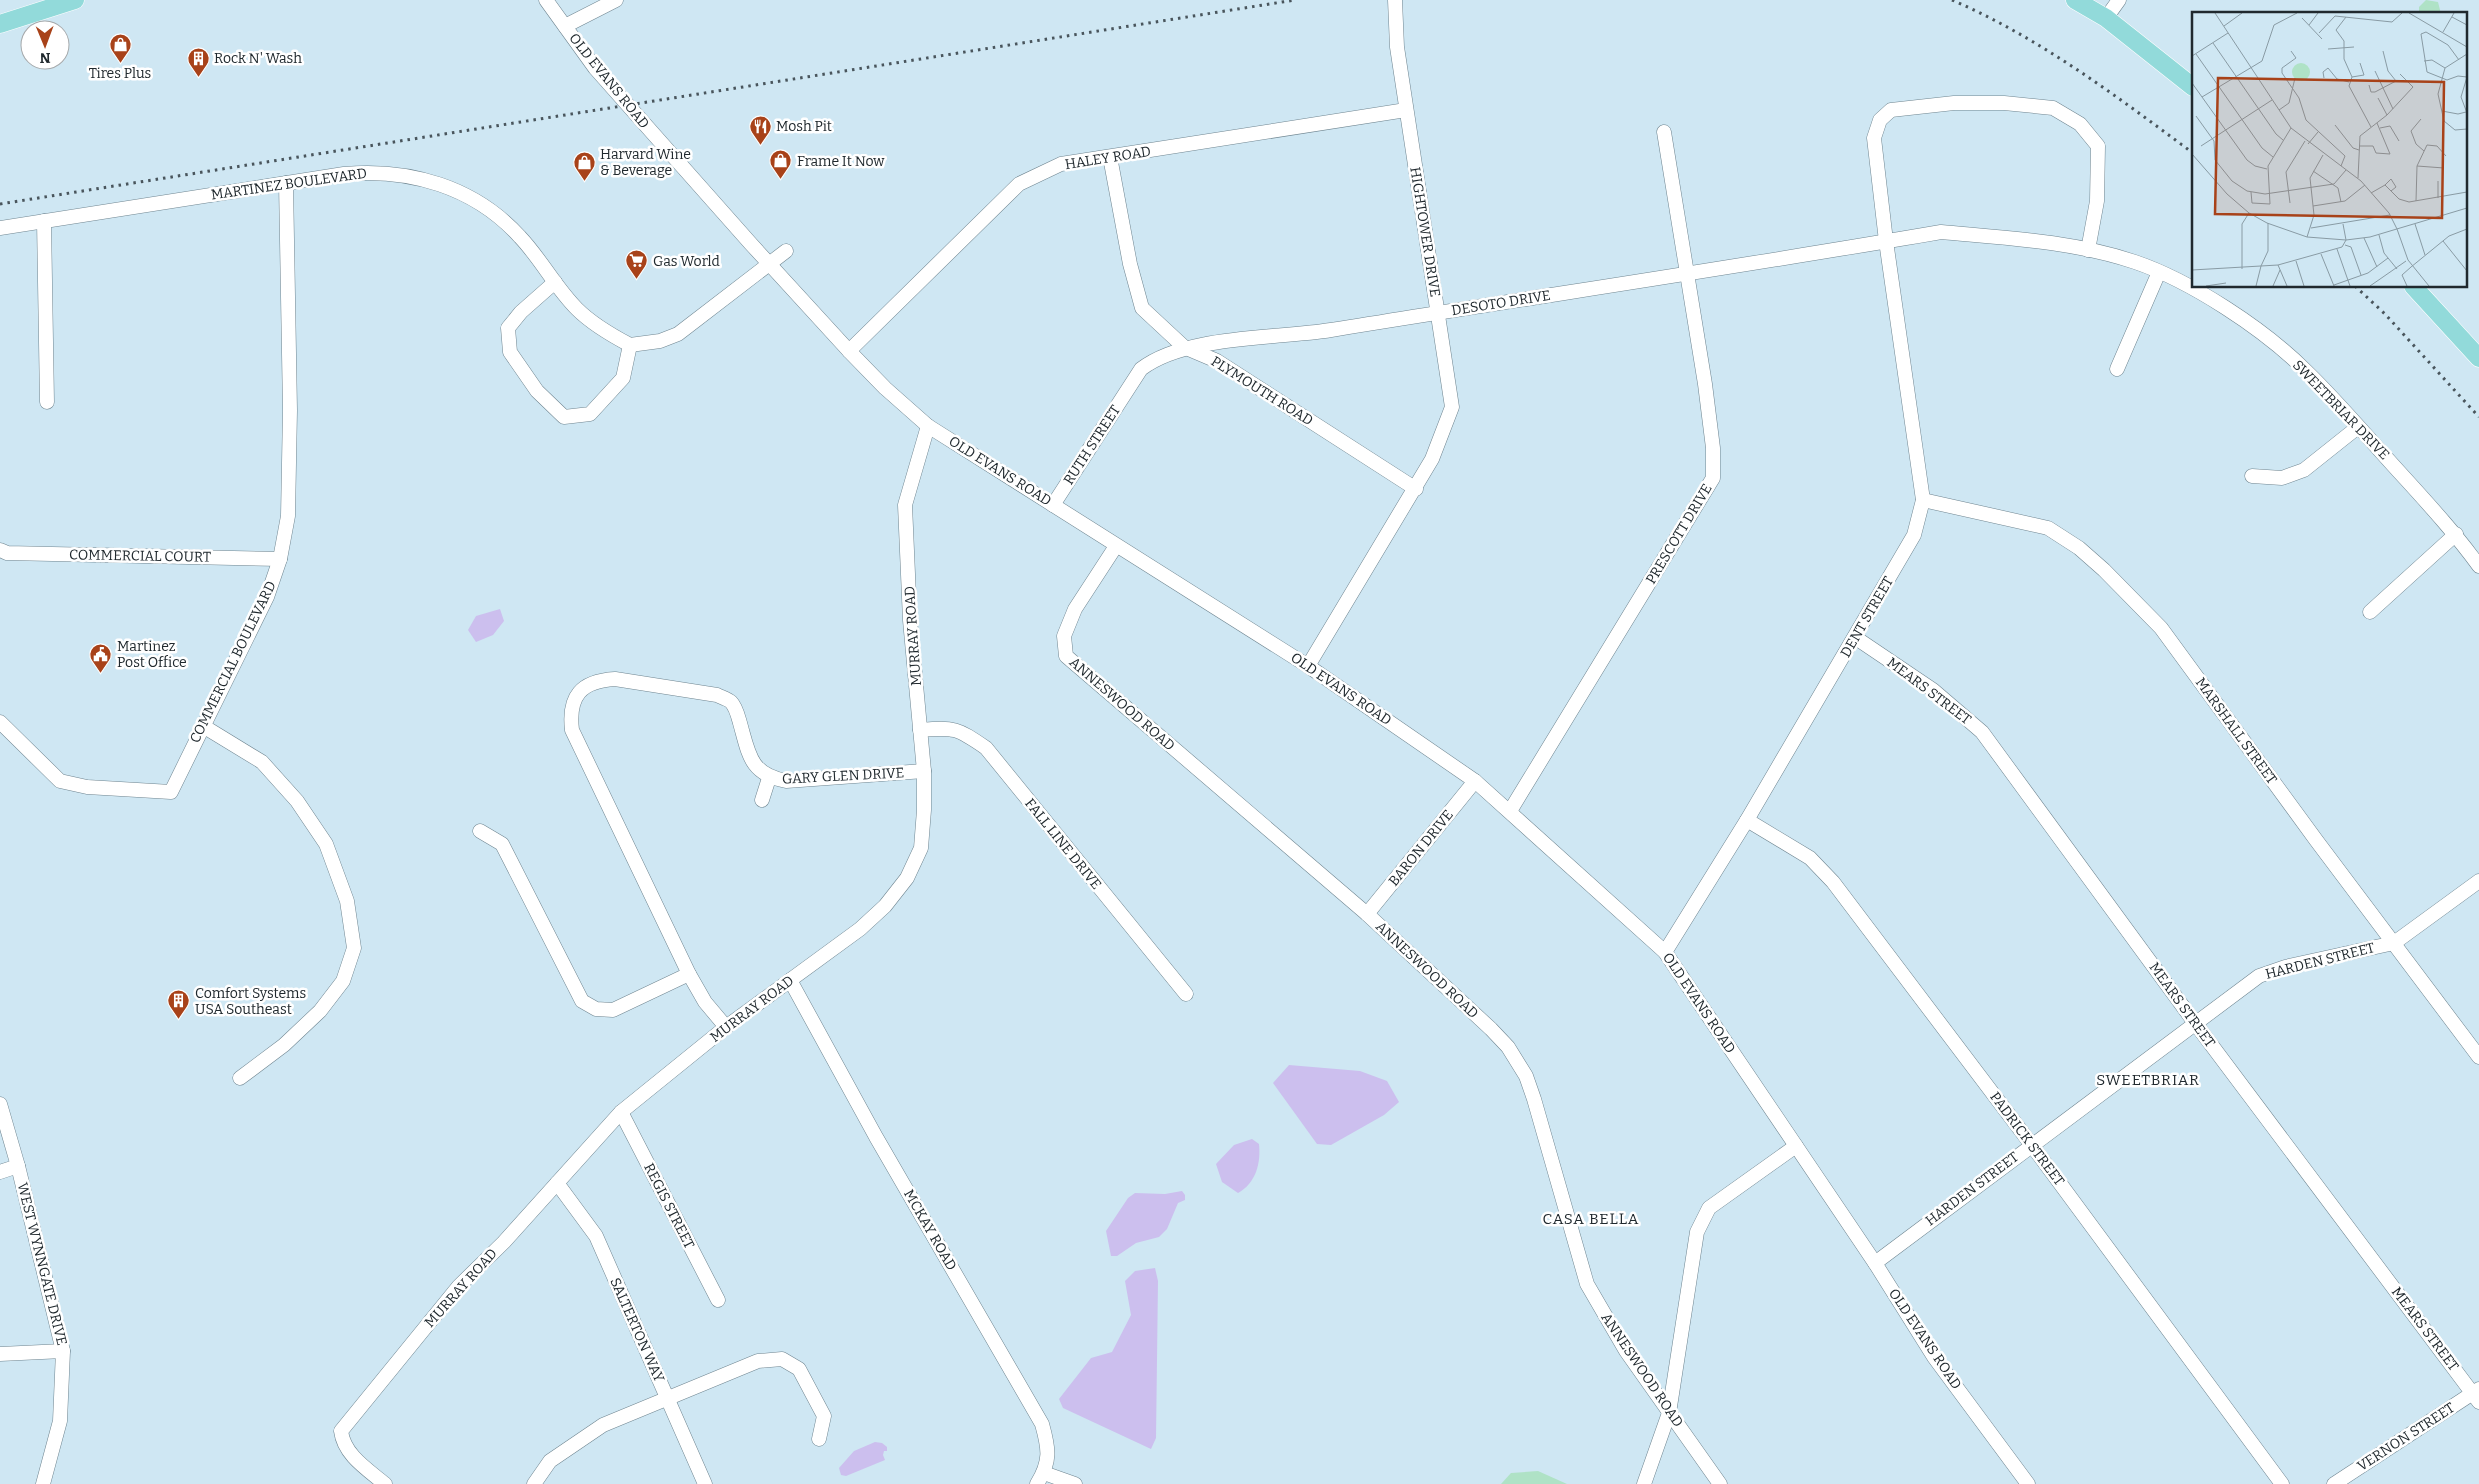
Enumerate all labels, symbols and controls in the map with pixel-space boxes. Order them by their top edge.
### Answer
inset map [2192,12,2466,288]
north arrow [20,20,70,70]
street label: OLD EVANS ROAD [565,30,653,132]
shop icon: Tires Plus [108,33,132,64]
building icon: Rock N' Wash [186,46,210,77]
text: N [39,49,51,66]
place label: Rock N' Wash [214,50,302,67]
place label: Tires Plus [89,65,151,82]
restaurant icon: Mosh Pit [748,114,772,145]
place label: Mosh Pit [776,118,832,135]
street label: HALEY ROAD [1064,143,1152,173]
place label: Harvard Wine & Beverage [600,146,691,179]
shop icon: Frame It Now [769,149,793,180]
shop icon: Harvard Wine & Beverage [572,150,596,181]
place label: Frame It Now [797,153,885,170]
street label: MARTINEZ BOULEVARD [210,165,368,203]
street label: HIGHTOWER DRIVE [1406,166,1444,298]
supermarket icon: Gas World [625,249,649,280]
place label: Gas World [653,253,720,270]
street label: DESOTO DRIVE [1450,287,1552,319]
street label: PLYMOUTH ROAD [1208,353,1316,429]
street label: SWEETBRIAR DRIVE [2289,357,2393,463]
street label: RUTH STREET [1060,402,1124,488]
street label: OLD EVANS ROAD [946,433,1054,509]
street label: PRESCOTT DRIVE [1642,481,1716,587]
street label: COMMERCIAL COURT [69,546,211,566]
street label: DENT STREET [1837,574,1897,660]
street label: COMMERCIAL BOULEVARD [186,578,280,746]
street label: MURRAY ROAD [901,585,925,687]
place label: Martinez Post Office [117,638,187,671]
public building icon: Martinez Post Office [89,642,113,673]
street label: OLD EVANS ROAD [1287,649,1395,729]
street label: ANNESWOOD ROAD [1066,654,1178,754]
street label: MEARS STREET [1884,654,1974,728]
street label: MARSHALL STREET [2192,674,2280,788]
street label: GARY GLEN DRIVE [781,764,905,788]
street label: FALL LINE DRIVE [1021,795,1105,893]
street label: BARON DRIVE [1385,806,1457,890]
street label: ANNESWOOD ROAD [1372,918,1482,1022]
street label: HARDEN STREET [2264,939,2376,983]
street label: OLD EVANS ROAD [1659,949,1739,1057]
street label: MEARS STREET [2145,959,2219,1051]
street label: MURRAY ROAD [707,972,797,1046]
place label: Comfort Systems USA Southeast [195,985,306,1018]
building icon: Comfort Systems USA Southeast [167,989,191,1020]
district label: SWEETBRIAR [2096,1071,2200,1089]
street label: PADRICK STREET [1986,1089,2068,1189]
street label: HARDEN STREET [1922,1148,2022,1230]
street label: REGIS STREET [640,1160,698,1252]
street label: WEST WYNNGATE DRIVE [14,1181,70,1347]
street label: MCKAY ROAD [900,1187,960,1273]
district label: CASA BELLA [1543,1210,1639,1228]
street label: MURRAY ROAD [421,1245,501,1331]
street label: SALTERTON WAY [606,1275,668,1385]
street label: MEARS STREET [2388,1284,2462,1374]
street label: OLD EVANS ROAD [1885,1285,1965,1393]
street label: ANNESWOOD ROAD [1597,1310,1687,1430]
street label: VERNON STREET [2354,1399,2458,1475]

